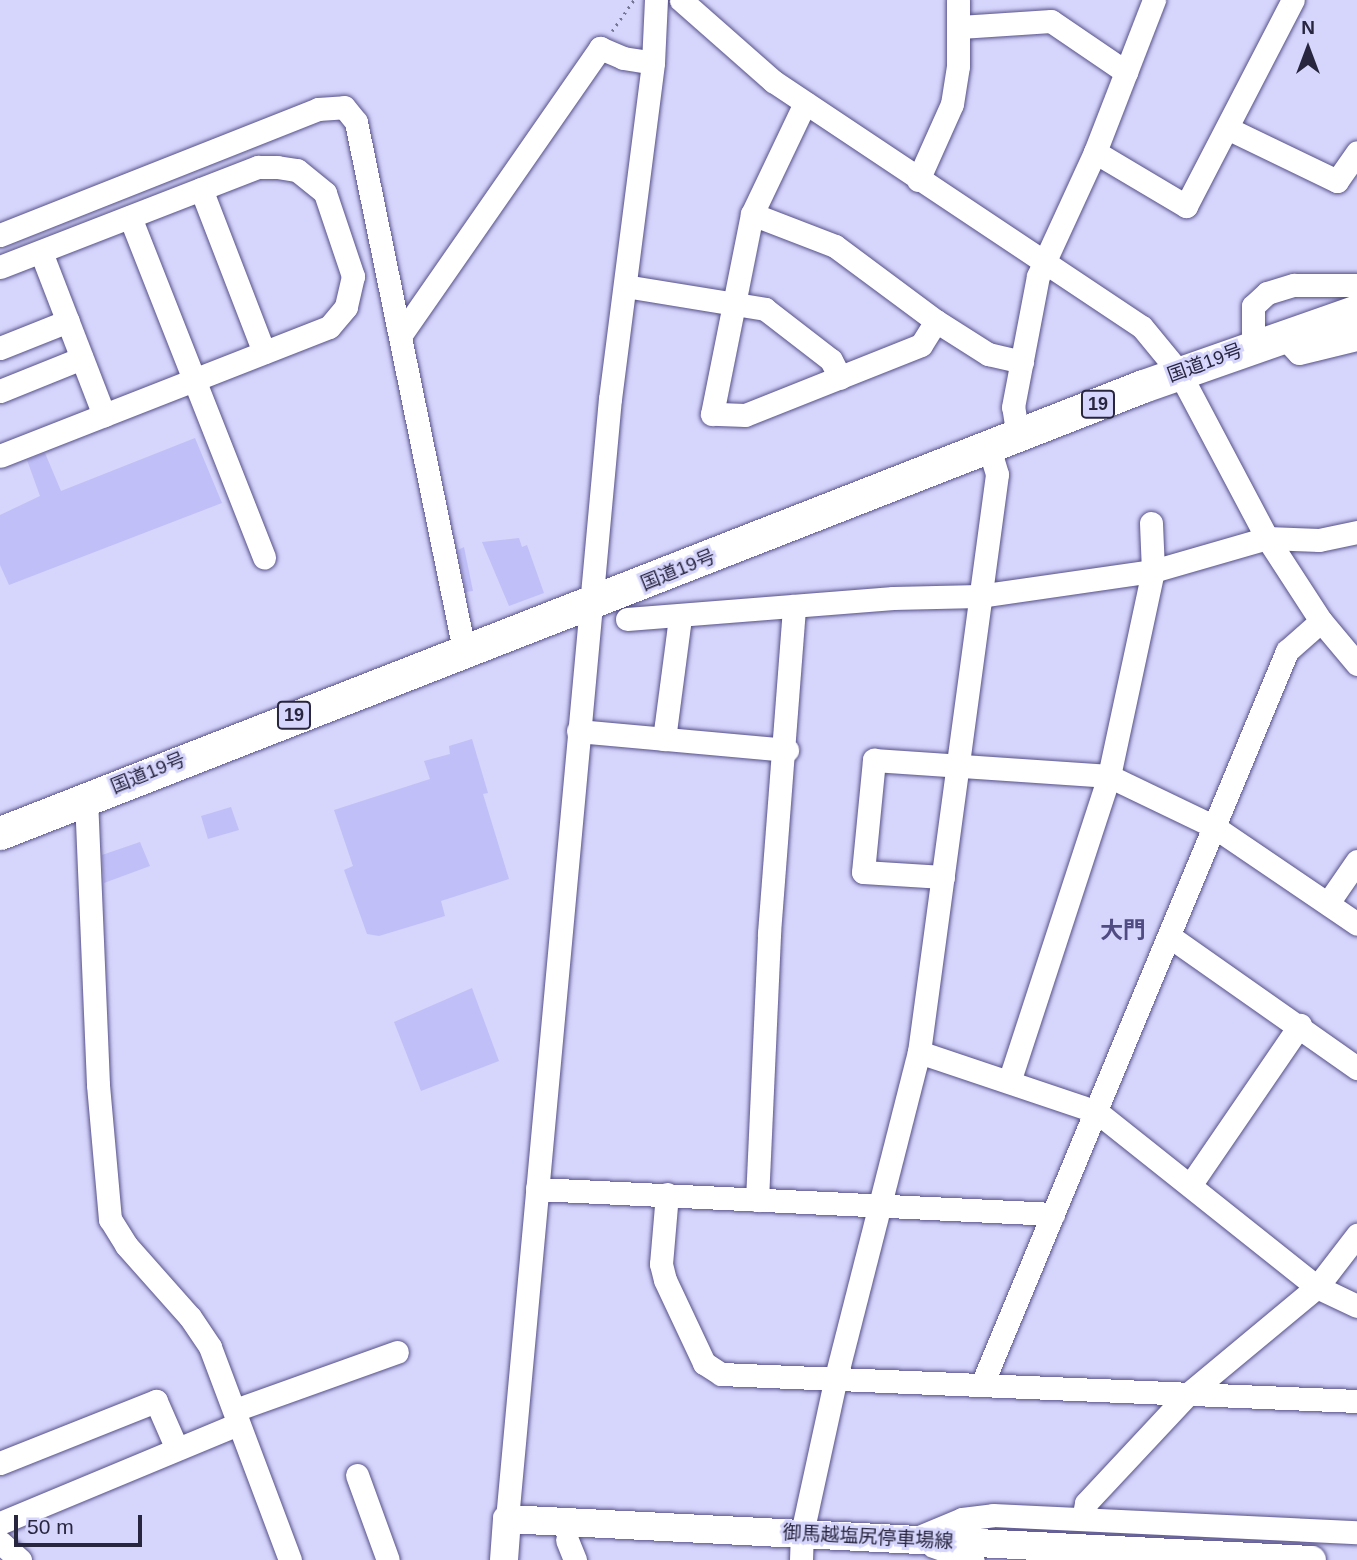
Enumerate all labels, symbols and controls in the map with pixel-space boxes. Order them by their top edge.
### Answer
north arrow [1273,14,1343,84]
text: N [1301,17,1315,38]
street label: 国道19号 [1164,339,1246,387]
road number: 19 [1080,390,1116,418]
street label: 国道19号 [638,545,718,595]
road number: 19 [276,700,312,730]
street label: 国道19号 [108,748,188,798]
district label: 大門 [1100,916,1146,944]
scale bar [18,1500,145,1544]
text: 50 m [27,1515,74,1538]
street label: 御馬越塩尻停車場線 [782,1521,954,1553]

